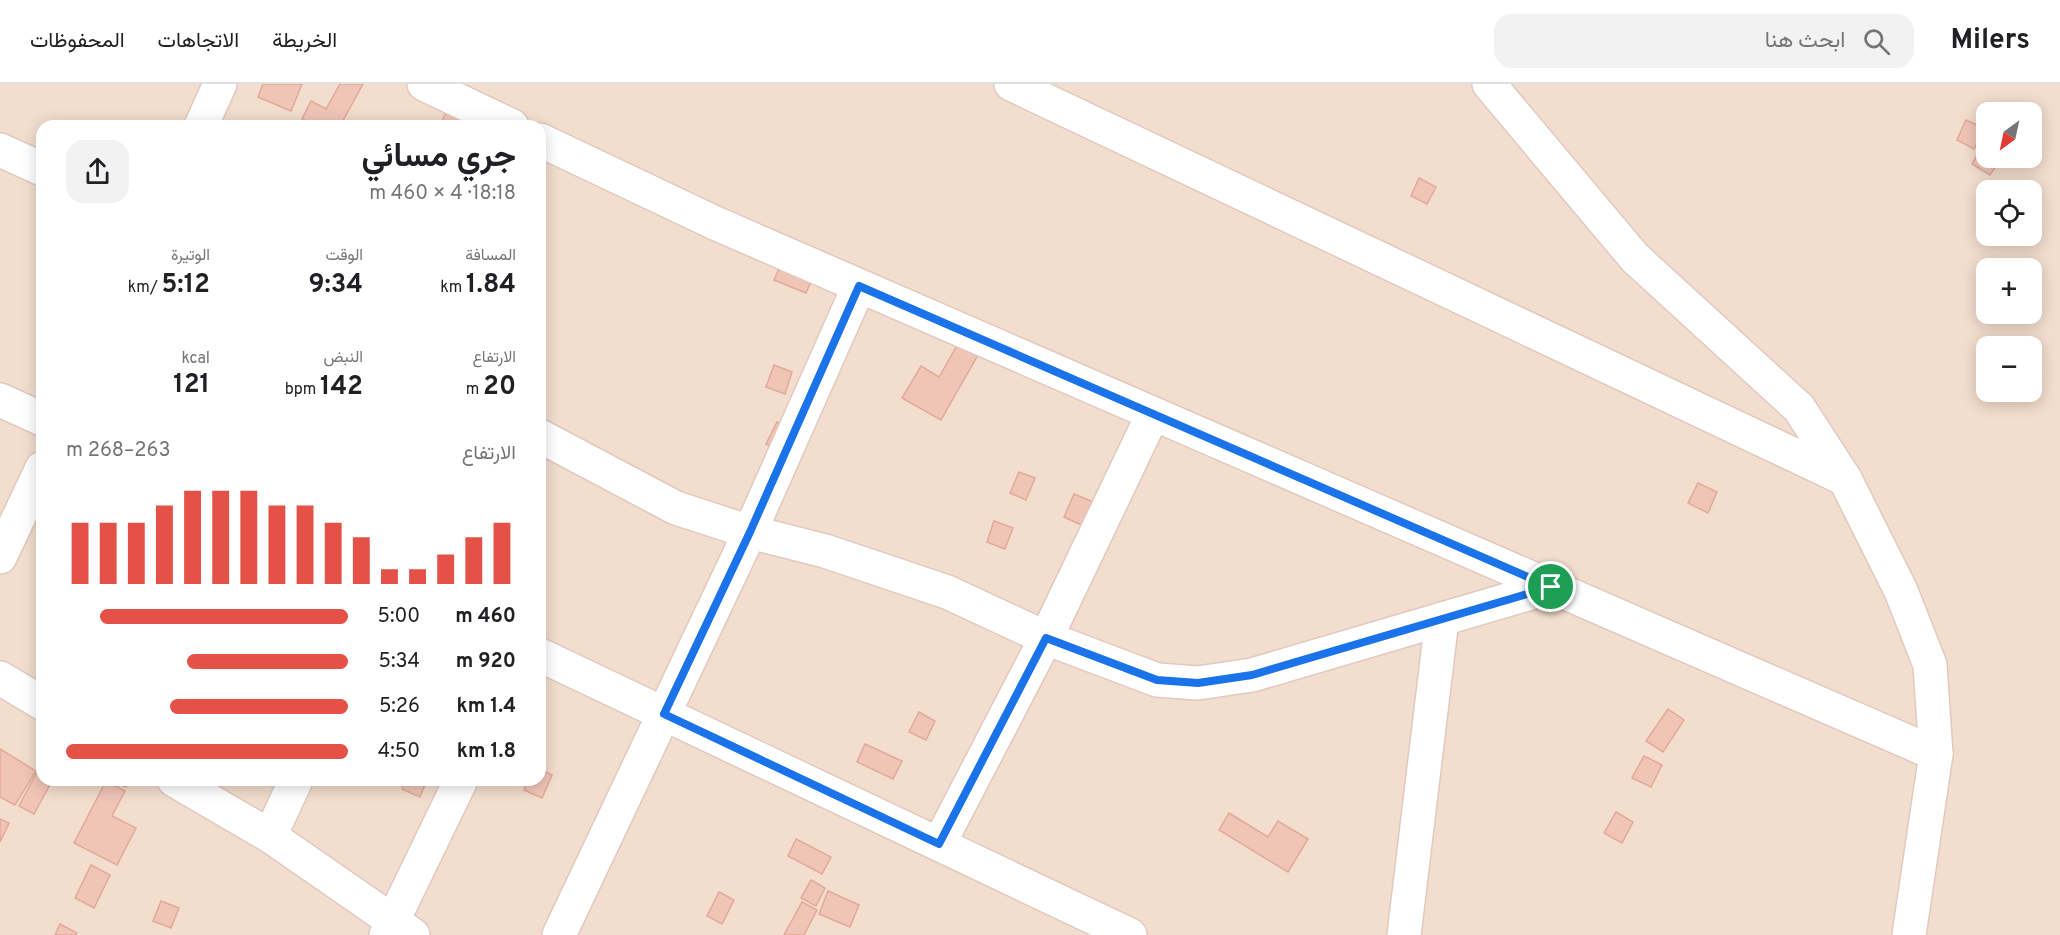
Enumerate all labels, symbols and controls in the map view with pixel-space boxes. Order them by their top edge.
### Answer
search box [1494,14,1914,68]
text: Milers [1950,23,2030,59]
icon: search [1860,25,1893,58]
text: المحفوظات [30,28,125,55]
text: الاتجاهات [158,28,239,55]
text: الخريطة [272,28,337,55]
text: ابحث هنا [1765,28,1845,55]
north arrow [1976,102,2042,168]
map controls [1976,102,2042,402]
text: جري مسائي [361,137,516,179]
button: share [66,140,129,203]
button: locate [1976,180,2042,246]
text: 18:18 · 4 × 460 m [369,181,516,207]
text: الوتيرة [171,246,210,266]
text: الوقت [325,246,363,266]
text: المسافة [465,246,516,266]
button: + [1976,258,2042,324]
text: 5:12 [161,269,210,302]
text: 9:34 [308,269,363,302]
text: 1.84 [466,269,516,302]
text: /km [128,278,161,298]
text: km [440,278,466,298]
button: − [1976,336,2042,402]
text: النبض [323,348,363,368]
text: الارتفاع [473,348,516,368]
text: kcal [182,349,210,369]
text: 121 [173,369,210,402]
text: 142 [320,371,363,404]
text: 20 [483,371,516,404]
text: bpm [285,380,320,400]
text: m [466,380,483,400]
text: 263–268 m [66,438,171,464]
text: الارتفاع [462,441,516,467]
pin [1525,561,1576,612]
icon: arrive [1534,570,1567,603]
text: 5:00 [378,604,420,630]
text: 460 m [455,604,516,630]
text: 5:34 [379,649,420,675]
text: 920 m [456,649,516,675]
text: 5:26 [379,694,420,720]
text: 1.4 km [456,694,516,720]
text: 4:50 [378,739,420,765]
text: 1.8 km [457,739,516,765]

